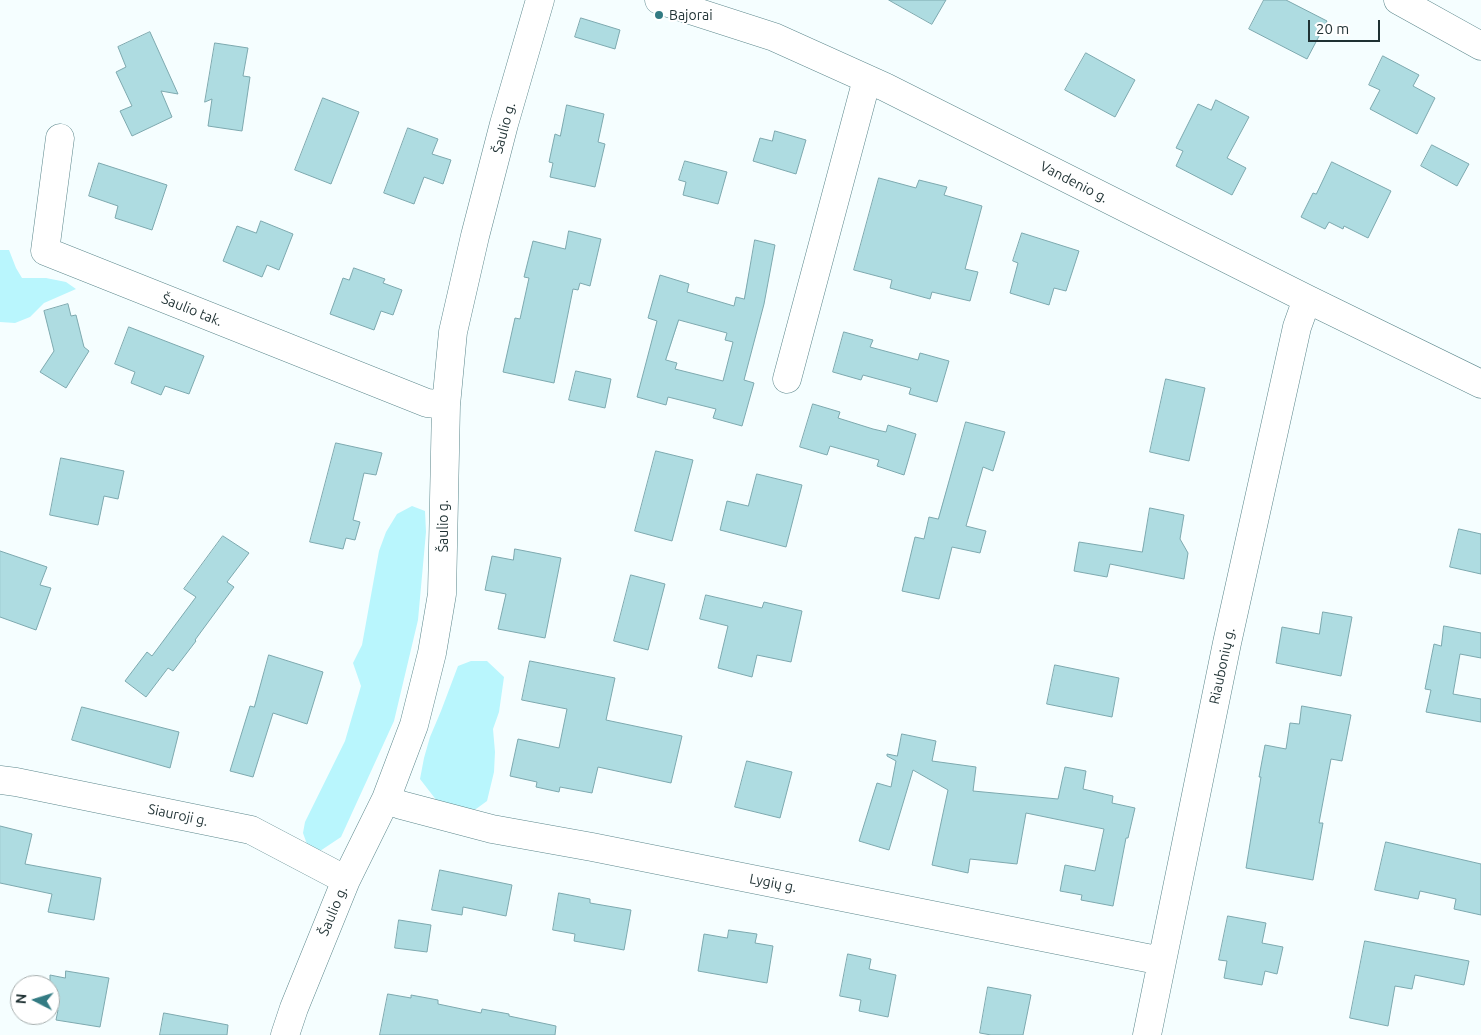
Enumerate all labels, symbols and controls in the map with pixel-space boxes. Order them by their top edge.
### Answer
place label: Bajorai [669,7,713,23]
marker: Bajorai [653,9,665,21]
scale bar [1311,10,1384,42]
text: 20 m [1316,20,1349,37]
street label: Šaulio g. [489,100,519,156]
street label: Vandenio g. [1037,158,1111,206]
street label: Šaulio tak. [159,290,225,330]
street label: Šaulio g. [435,500,451,552]
street label: Riaubonių g. [1206,626,1238,706]
street label: Siauroji g. [146,800,210,830]
street label: Lygių g. [748,870,798,896]
street label: Šaulio g. [315,884,351,938]
north arrow [10,975,60,1025]
text: N [13,993,29,1005]

